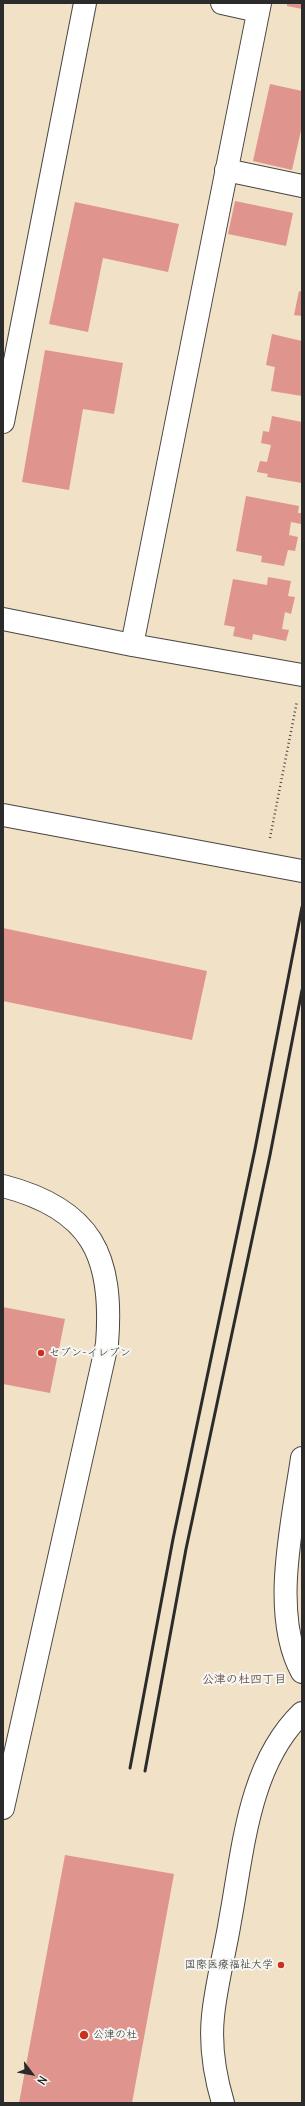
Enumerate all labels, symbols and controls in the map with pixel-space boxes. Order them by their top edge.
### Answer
place label: セブン-イレブン [49,1346,131,1360]
marker: セブン-イレブン [36,1348,46,1358]
district label: 公津の杜四丁目 [202,1673,286,1687]
place label: 国際医療福祉大学 [185,1958,273,1972]
marker: 国際医療福祉大学 [276,1960,286,1970]
place label: 公津の杜 [93,2028,137,2042]
marker: 公津の杜 [78,2029,90,2041]
north arrow [12,2054,52,2094]
text: N [34,2073,50,2087]

